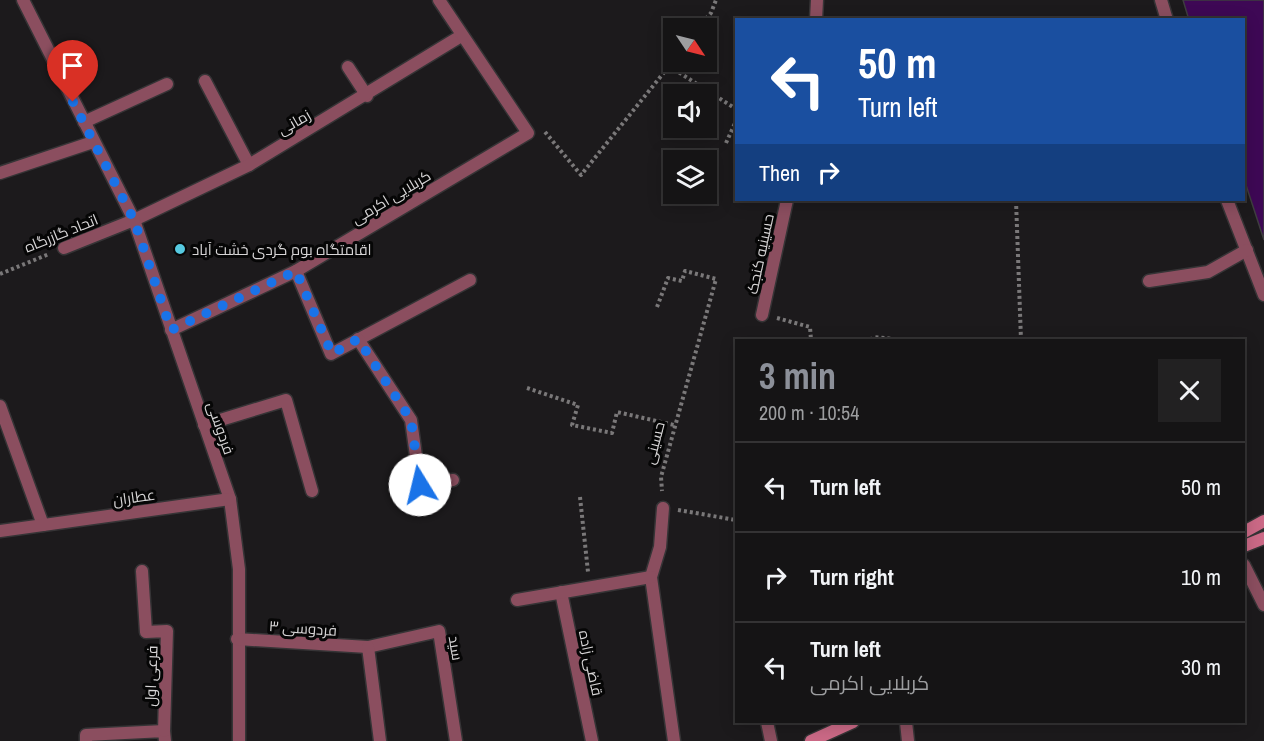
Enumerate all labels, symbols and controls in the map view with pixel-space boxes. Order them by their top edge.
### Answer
north arrow [663,18,717,72]
map controls [663,18,717,204]
text: 50 m [858,35,937,91]
pin [47,40,98,102]
icon: left [759,42,837,120]
icon: arrive [56,49,89,82]
button: sound [663,84,717,138]
text: Turn left [858,89,937,125]
street label: زمانی [273,104,315,140]
button: layers [663,150,717,204]
icon: right [812,156,845,189]
text: Then [759,158,800,188]
street label: کربلایی اکرمی [347,165,435,229]
street label: اتحاد گازرگاه [21,209,101,257]
street label: حسینیه کنجک [741,212,779,296]
place label: اقامتگاه بوم گردی خشت آباد [192,239,372,260]
marker: اقامتگاه بوم گردی خشت آباد [173,242,187,256]
text: 3 min [759,352,836,400]
button: close [1158,359,1221,422]
street label: فردوسی [202,399,240,457]
text: 200 m · 10:54 [759,399,859,426]
street label: حسینی [638,419,670,467]
position arrow [388,453,452,517]
icon: left [759,471,792,504]
text: Turn left [810,472,881,502]
text: 50 m [1181,472,1221,502]
street label: عطاران [111,484,157,510]
icon: right [759,561,792,594]
text: Turn right [810,562,894,592]
text: 10 m [1181,562,1221,592]
street label: فردوسی ۳ [268,615,338,641]
street label: قاضی زاده [574,628,608,698]
street label: سید [444,634,468,662]
text: Turn left [810,634,881,664]
street label: فرعی اول [139,645,163,707]
icon: left [759,651,792,684]
text: 30 m [1181,652,1221,682]
text: کربلایی اکرمی [810,669,929,696]

